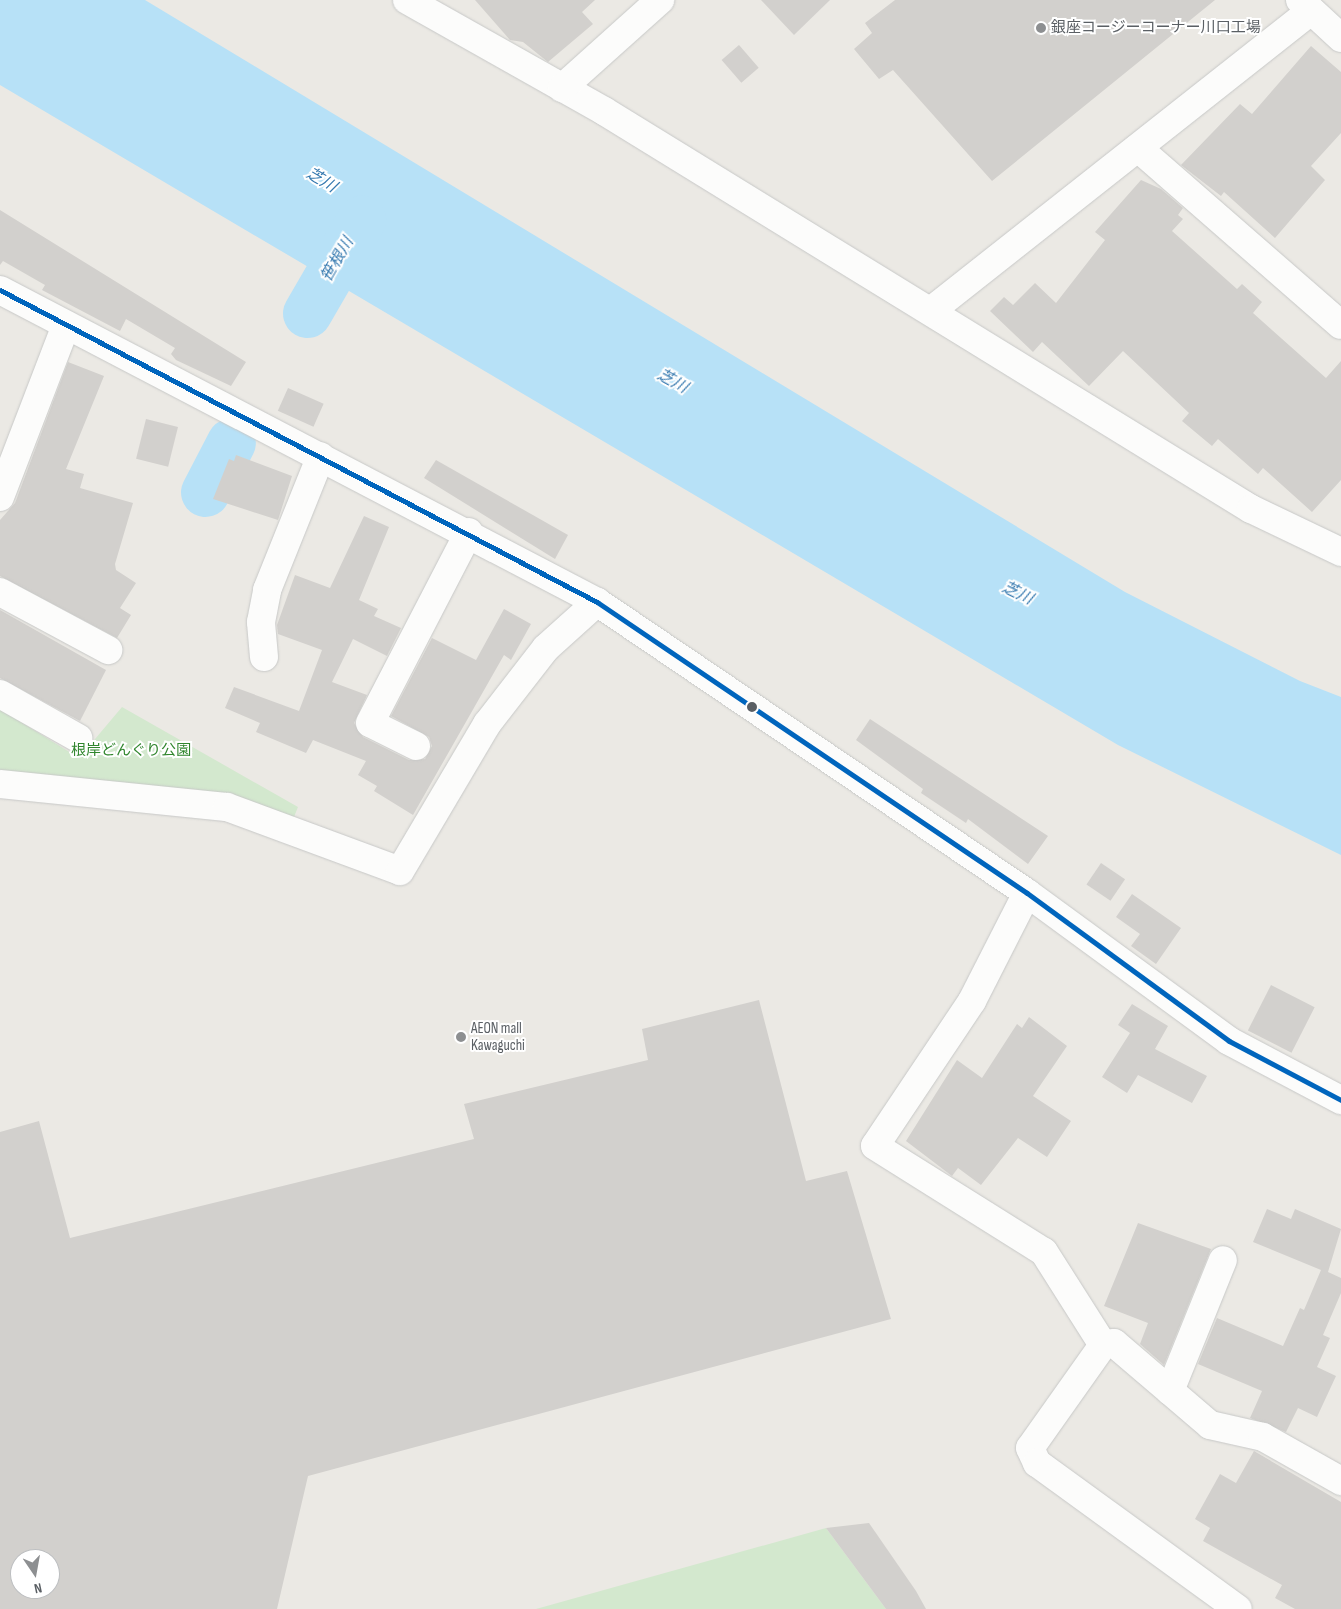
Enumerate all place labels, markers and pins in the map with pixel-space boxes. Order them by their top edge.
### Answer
place label: 銀座コージーコーナー川口工場 [1051,19,1261,37]
marker: 銀座コージーコーナー川口工場 [1035,22,1047,34]
unlabelled marker [747,702,757,712]
place label: AEON mall Kawaguchi [471,1019,525,1054]
marker: AEON mall Kawaguchi [455,1031,467,1043]

